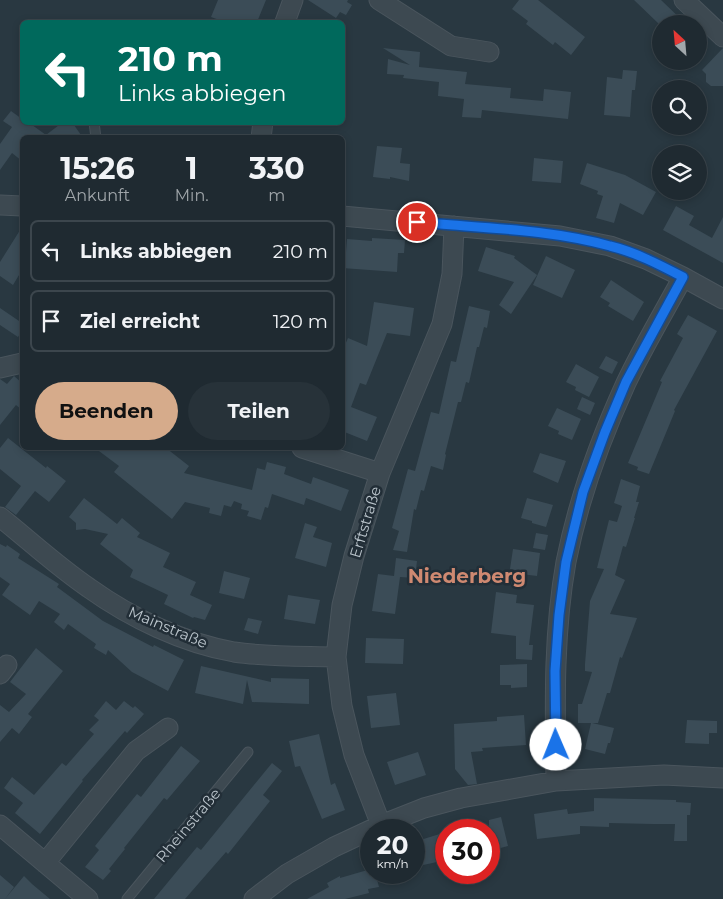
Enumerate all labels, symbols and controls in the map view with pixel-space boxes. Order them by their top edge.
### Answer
north arrow [652,15,708,70]
map controls [652,15,707,200]
text: 210 m [118,37,223,80]
icon: left [35,40,100,105]
text: Links abbiegen [118,80,286,107]
button: search [652,80,707,135]
button: layers [652,145,707,200]
text: 15:26 [60,150,135,187]
text: 1 [186,150,198,187]
text: 330 [249,150,305,187]
text: Ankunft [65,186,130,205]
text: Min. [175,186,209,205]
text: m [268,186,285,205]
pin [396,201,438,243]
icon: arrive [403,208,431,236]
icon: left [37,237,65,265]
text: Links abbiegen [80,240,232,263]
text: 210 m [273,240,328,263]
icon: arrive [37,307,65,335]
text: Ziel erreicht [80,310,200,333]
text: 120 m [273,310,328,333]
button: Beenden [35,382,178,440]
button: Teilen [188,382,330,440]
street label: Erftstraße [345,484,385,560]
district label: Niederberg [408,564,526,588]
street label: Mainstraße [126,602,210,652]
position arrow [529,718,581,770]
street label: Rheinstraße [151,784,225,866]
speed limit sign: 30 [435,819,500,884]
text: 20 [377,830,408,860]
text: km/h [376,856,409,871]

